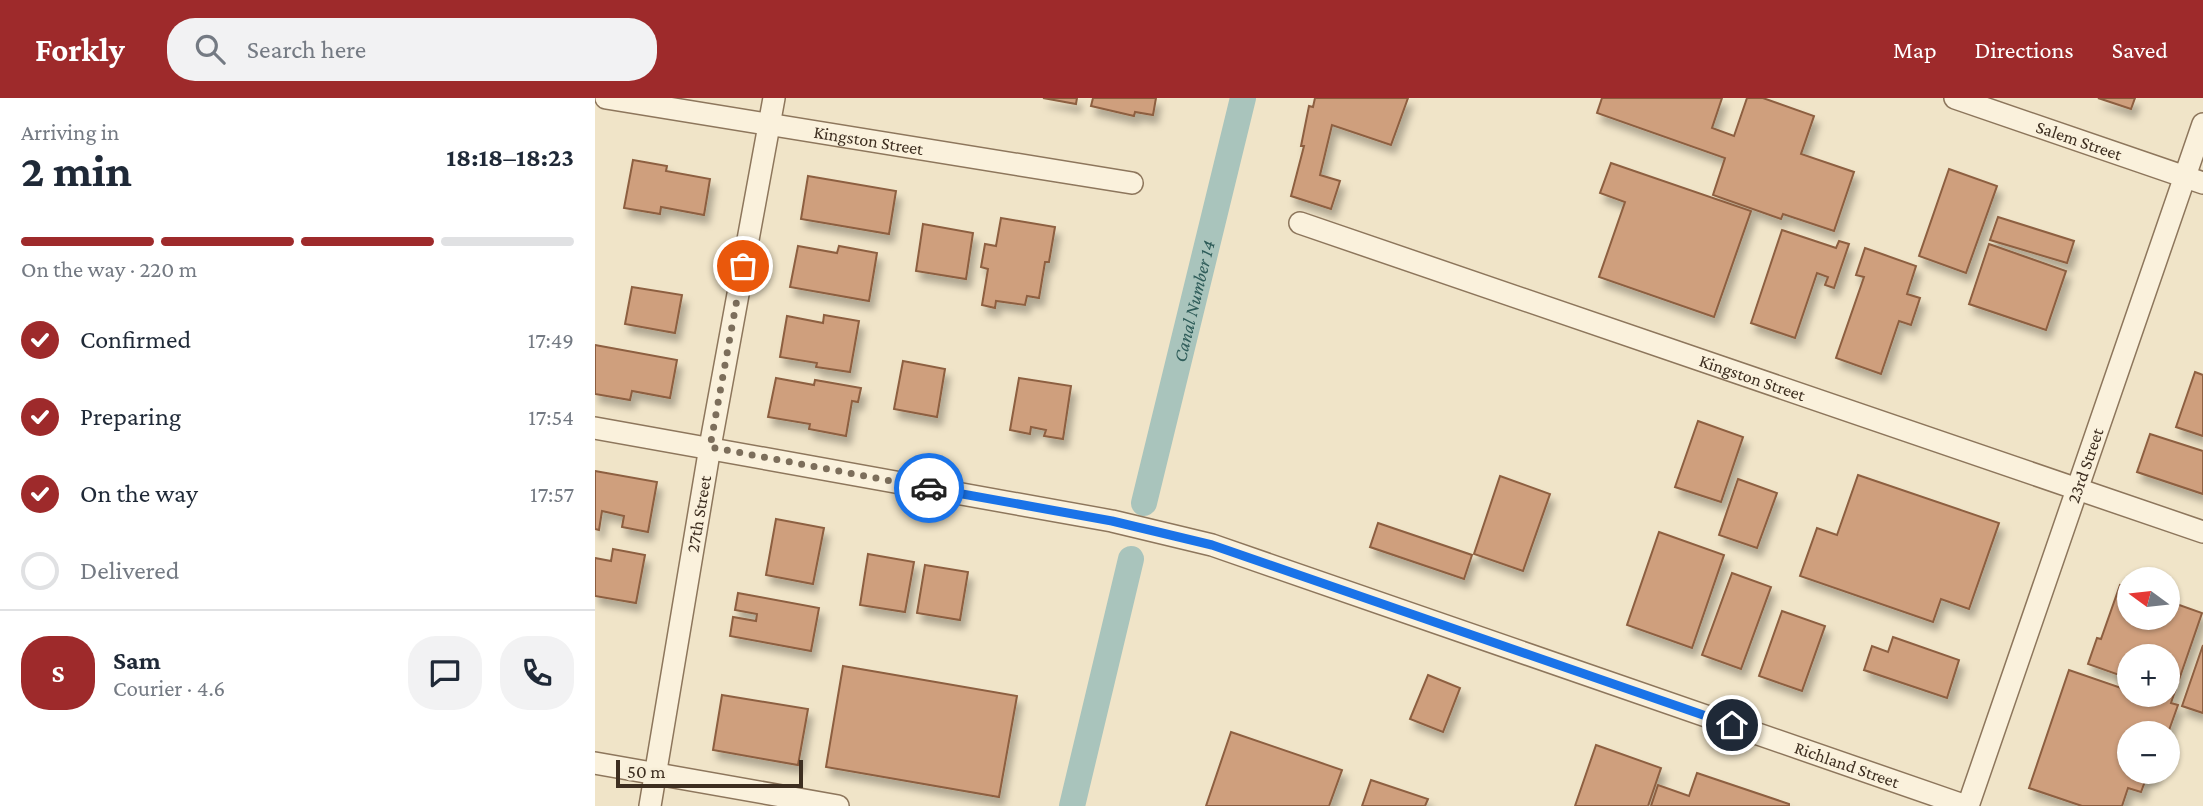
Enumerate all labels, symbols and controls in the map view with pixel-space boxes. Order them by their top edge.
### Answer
search box [167,18,657,81]
icon: search [191,30,229,68]
text: Forkly [35,31,125,68]
text: Search here [247,35,366,64]
text: Map [1893,36,1937,63]
text: Directions [1975,36,2074,63]
text: Saved [2112,36,2168,63]
street label: Salem Street [2033,117,2125,165]
text: Arriving in [21,119,119,145]
street label: Kingston Street [812,122,926,159]
text: 18:18–18:23 [446,143,574,172]
text: 2 min [21,145,132,196]
pin [713,236,773,296]
water label: Canal Number 14 [1168,238,1218,364]
icon: bag [724,247,762,285]
text: On the way · 220 m [21,256,197,282]
icon: check [21,321,59,359]
text: Confirmed [80,325,191,354]
text: 17:49 [528,327,574,353]
street label: Kingston Street [1697,350,1809,405]
icon: check [21,398,59,436]
text: Preparing [80,402,181,431]
text: 17:54 [528,404,574,430]
street label: 23rd Street [2063,424,2108,506]
courier [894,453,964,523]
icon: car [910,469,948,507]
street label: 27th Street [683,473,715,554]
icon: check [21,475,59,513]
text: On the way [80,479,198,508]
text: 17:57 [530,481,574,507]
text: Delivered [80,556,179,585]
north arrow [2117,567,2181,630]
map controls [2117,567,2180,784]
button: chat [408,636,482,710]
button: phone [500,636,574,710]
button: + [2117,644,2180,707]
text: Sam [113,646,161,675]
text: S [52,659,65,688]
text: Courier · 4.6 [113,675,225,701]
pin [1702,695,1762,755]
icon: home [1713,706,1751,744]
button: − [2117,721,2180,784]
street label: Richland Street [1792,737,1903,792]
scale bar [616,757,803,789]
text: 50 m [627,761,666,782]

